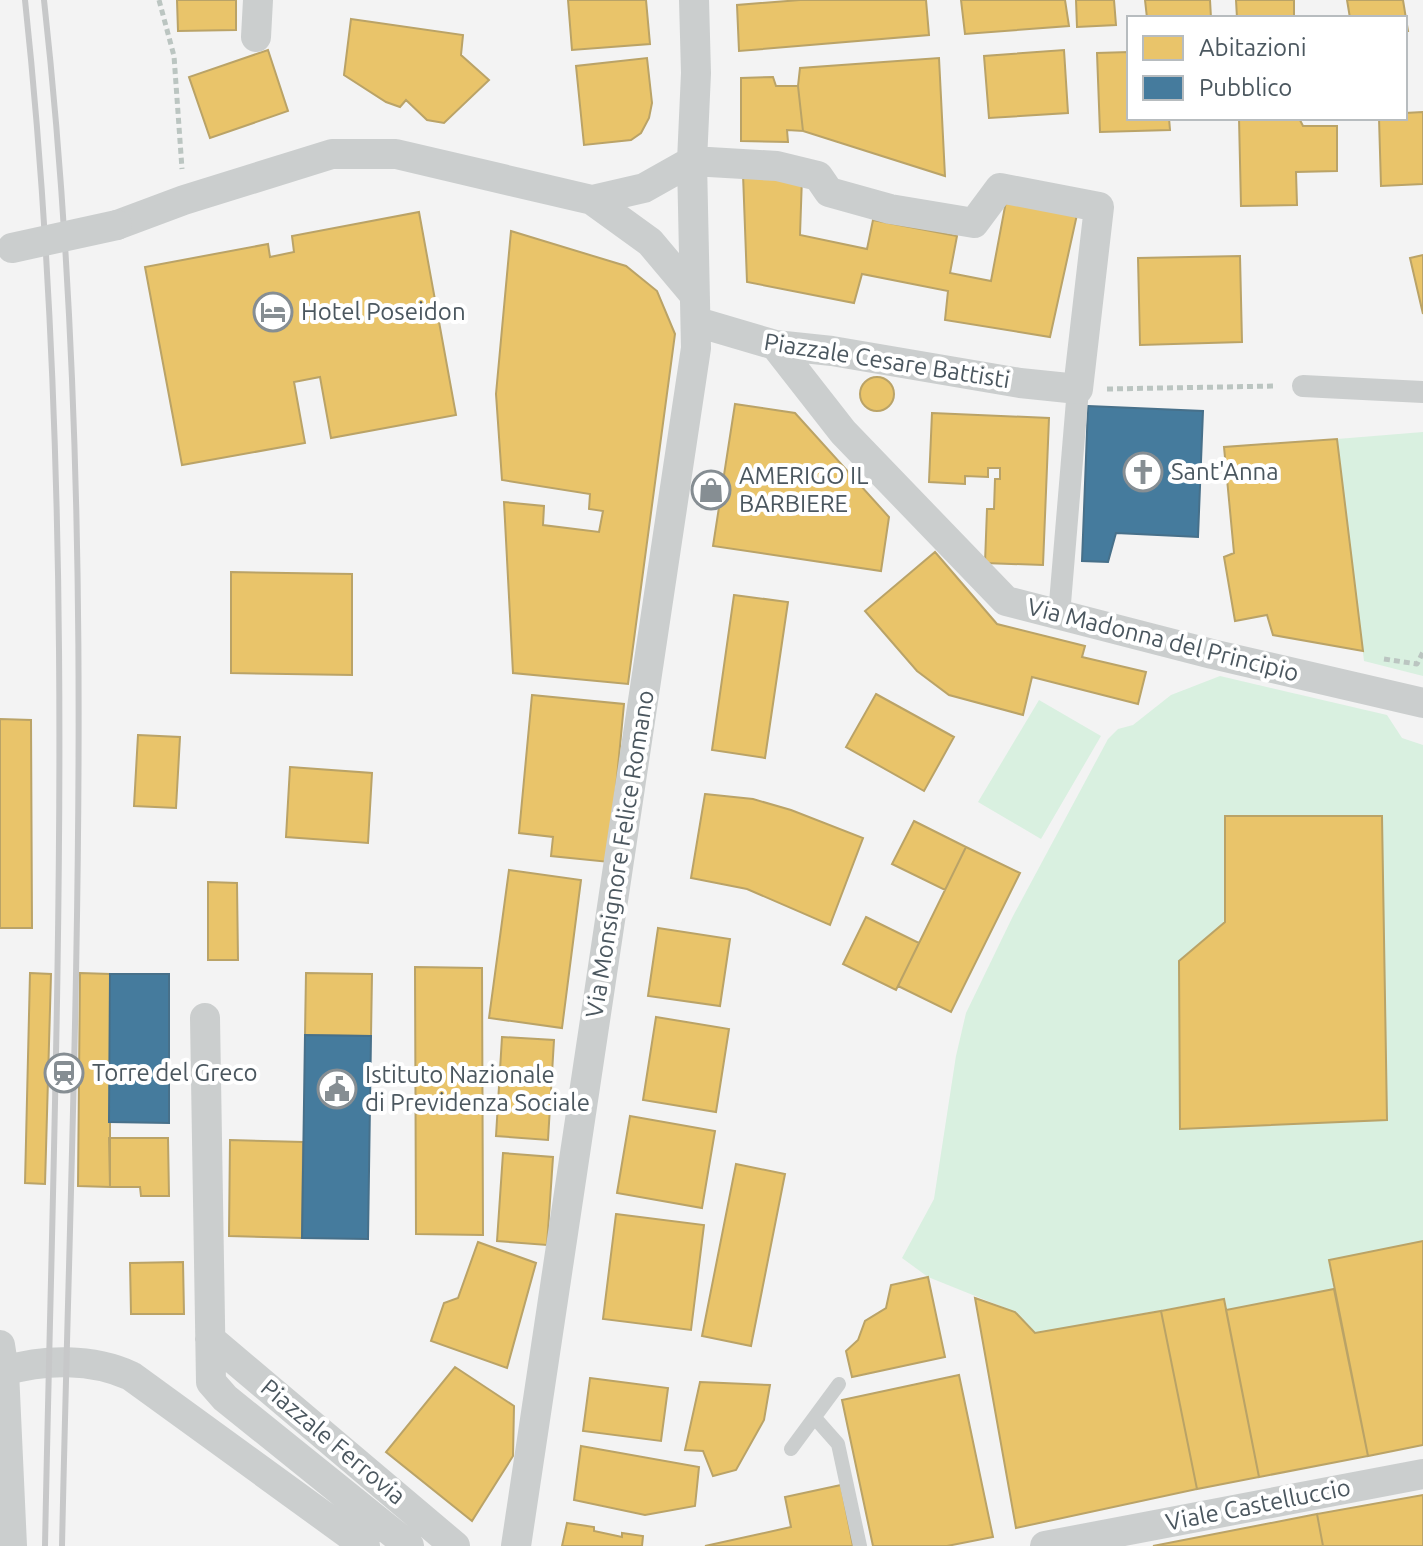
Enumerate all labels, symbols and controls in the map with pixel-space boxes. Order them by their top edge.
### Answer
legend [1127,16,1407,120]
text: Abitazioni [1199,34,1307,61]
text: Pubblico [1199,74,1292,101]
hotel icon: Hotel Poseidon [252,291,294,333]
place label: Hotel Poseidon [301,298,466,325]
street label: Piazzale Cesare Battisti [762,328,1012,393]
church icon: Sant'Anna [1122,451,1164,493]
place label: Sant'Anna [1171,458,1279,485]
place label: AMERIGO IL BARBIERE [739,462,868,517]
shop icon: AMERIGO IL BARBIERE [690,469,732,511]
street label: Via Madonna del Principio [1024,593,1302,686]
street label: Via Monsignore Felice Romano [580,688,659,1020]
station icon: Torre del Greco [43,1052,85,1094]
place label: Torre del Greco [92,1059,258,1086]
place label: Istituto Nazionale di Previdenza Sociale [365,1061,590,1116]
public building icon: Istituto Nazionale di Previdenza Sociale [316,1068,358,1110]
street label: Piazzale Ferrovia [256,1373,411,1510]
street label: Viale Castelluccio [1163,1473,1353,1536]

